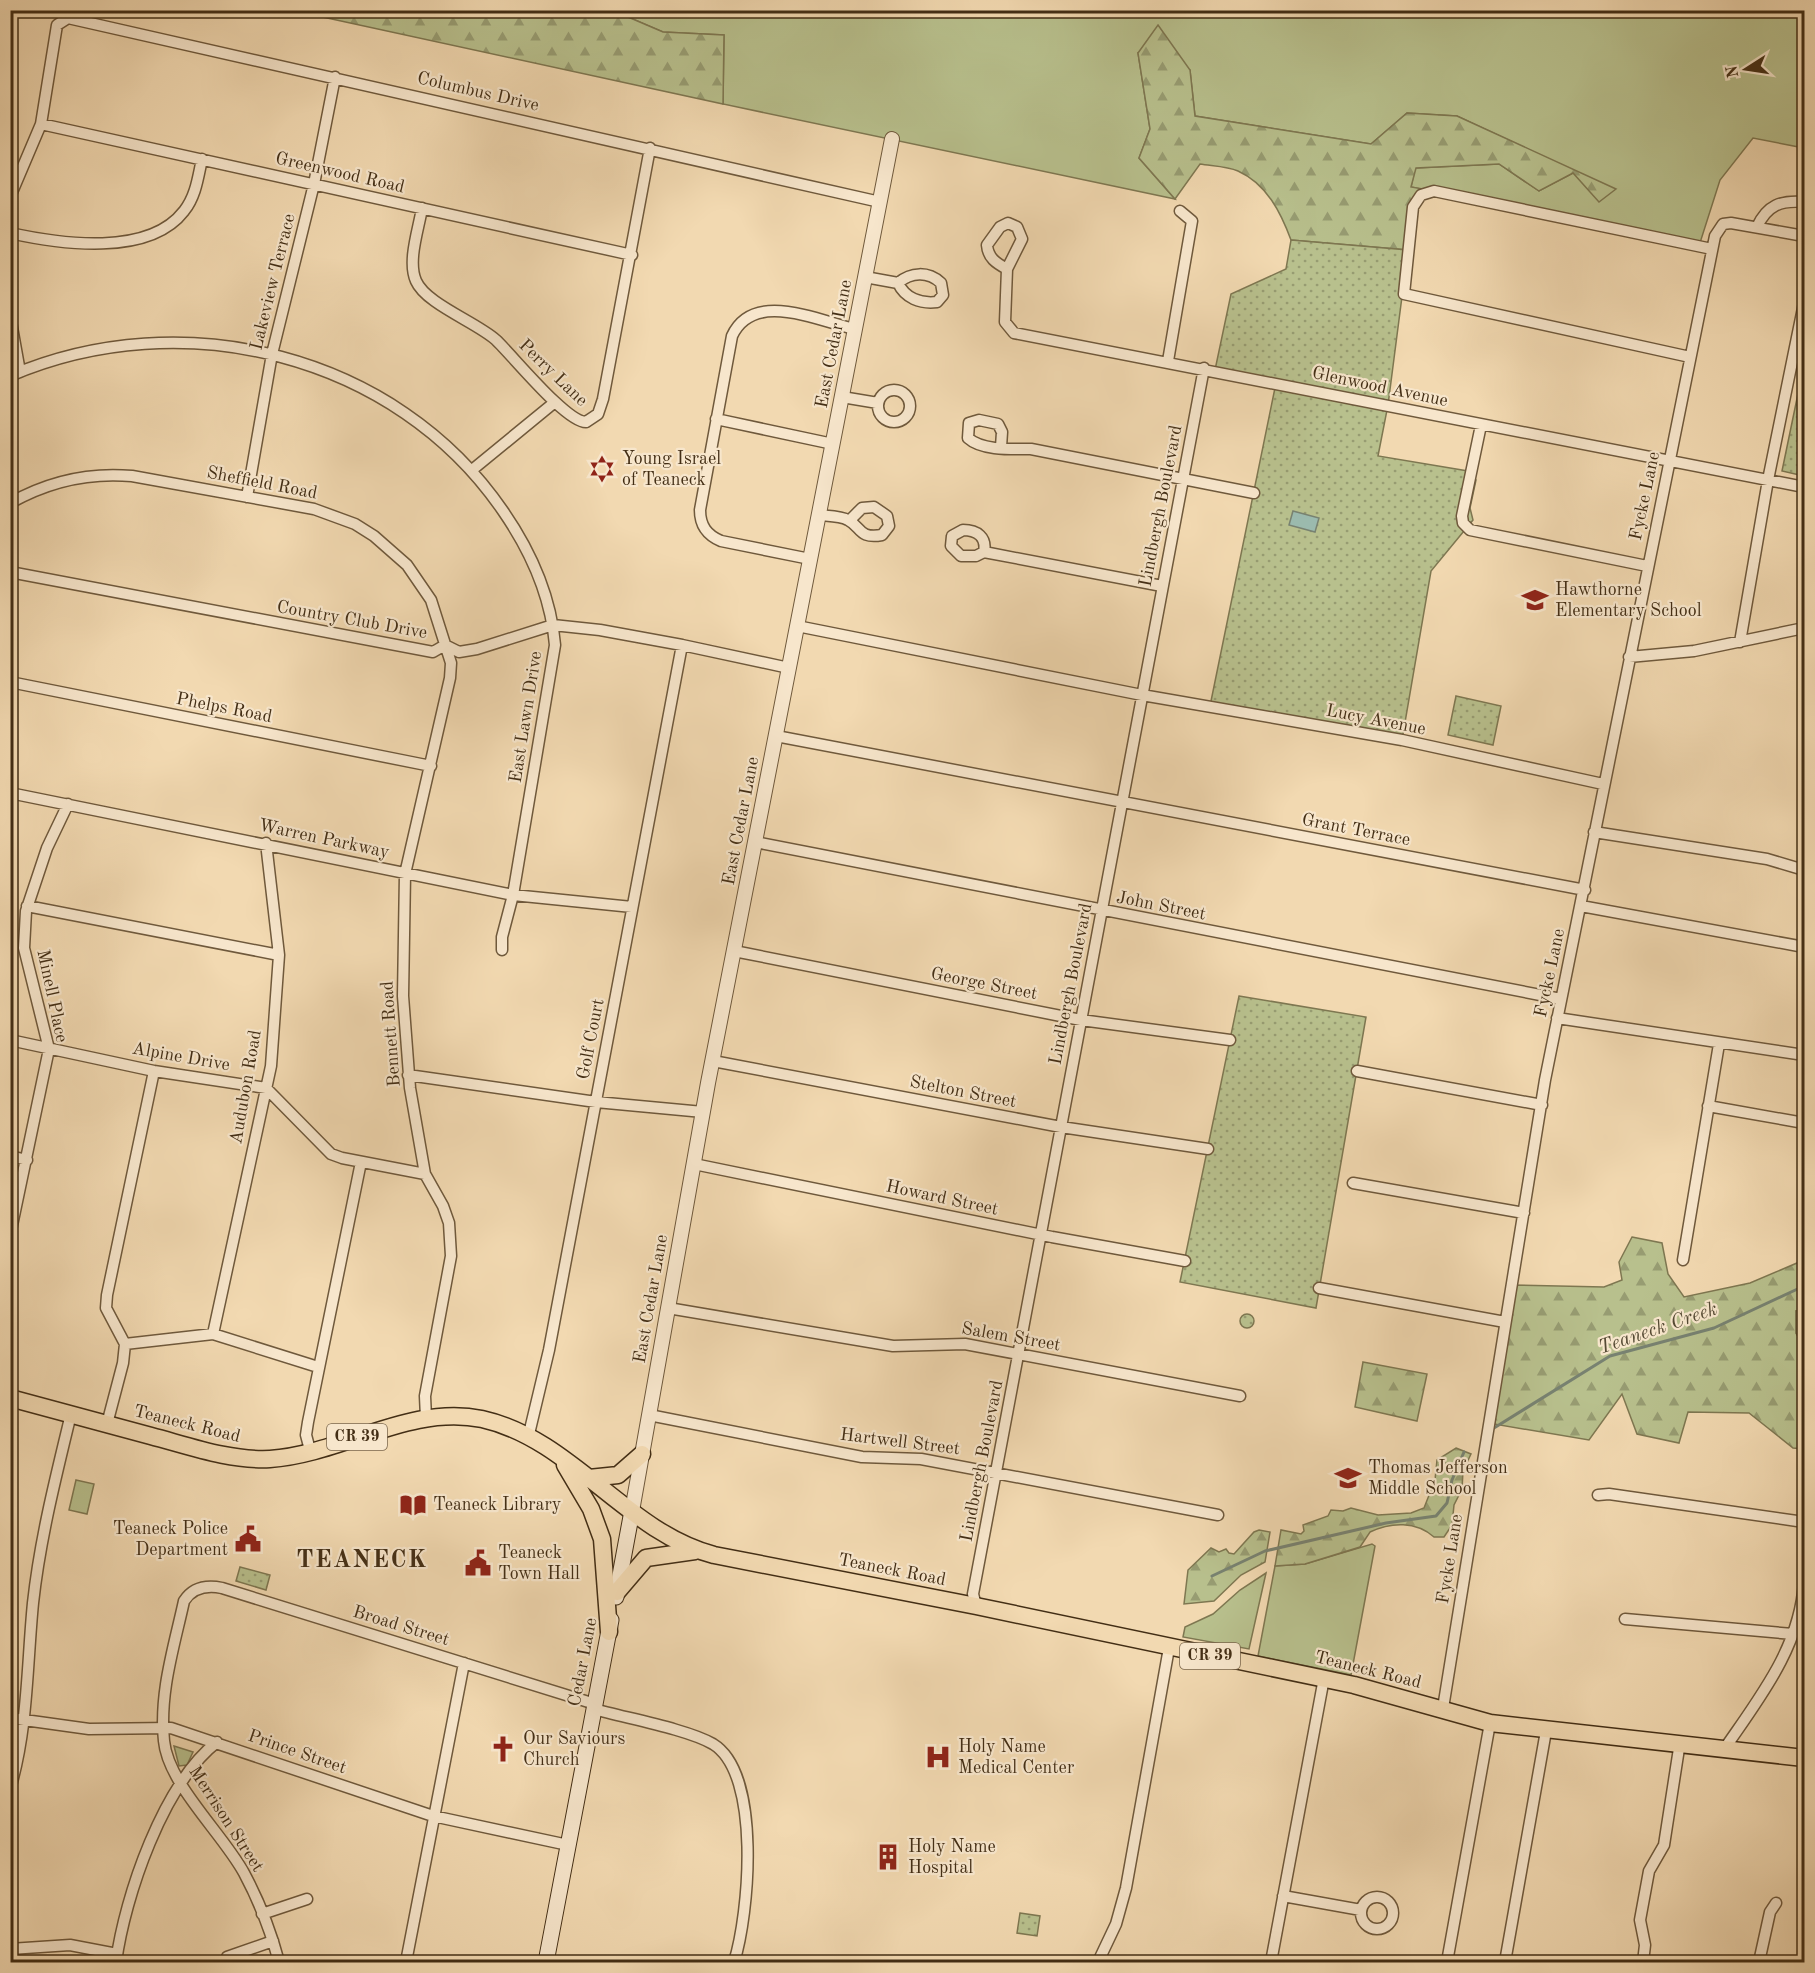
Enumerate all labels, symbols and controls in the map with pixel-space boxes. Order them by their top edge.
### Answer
north arrow [1716,39,1776,99]
text: N [1724,63,1742,79]
street label: Columbus Drive [415,69,541,115]
street label: Greenwood Road [274,149,406,197]
street label: Lakeview Terrace [247,212,299,352]
street label: East Cedar Lane [813,278,855,410]
street label: Perry Lane [515,336,591,410]
street label: Glenwood Avenue [1310,364,1450,410]
street label: Lindbergh Boulevard [1136,424,1186,588]
place label: Young Israel of Teaneck [622,450,721,489]
street label: Fycke Lane [1627,450,1663,542]
synagogue icon: Young Israel of Teaneck [587,454,617,484]
street label: Sheffield Road [205,463,319,503]
place label: Hawthorne Elementary School [1555,581,1702,620]
school or university icon: Hawthorne Elementary School [1520,585,1550,615]
street label: Country Club Drive [275,598,429,642]
street label: East Lawn Drive [507,650,545,784]
street label: Phelps Road [174,690,274,726]
street label: Lucy Avenue [1325,702,1427,738]
street label: East Cedar Lane [720,755,762,887]
street label: Grant Terrace [1300,811,1412,849]
street label: Warren Parkway [257,816,391,862]
street label: John Street [1115,888,1207,924]
street label: Lindbergh Boulevard [1046,902,1096,1066]
street label: Fycke Lane [1532,927,1568,1019]
street label: Minell Place [33,948,71,1044]
street label: George Street [929,965,1039,1003]
street label: Bennett Road [378,980,404,1088]
street label: Golf Court [574,997,608,1081]
street label: Audubon Road [227,1029,265,1145]
street label: Alpine Drive [131,1040,231,1074]
street label: Stelton Street [908,1073,1018,1111]
street label: Howard Street [884,1177,1000,1219]
street label: East Cedar Lane [631,1233,671,1365]
water label: Teaneck Creek [1596,1299,1720,1359]
street label: Salem Street [960,1319,1062,1355]
street label: Lindbergh Boulevard [957,1379,1007,1543]
street label: Teaneck Road [132,1402,242,1446]
road number: CR 39 [327,1424,387,1450]
street label: Hartwell Street [839,1426,961,1458]
place label: Thomas Jefferson Middle School [1368,1459,1508,1498]
school or university icon: Thomas Jefferson Middle School [1333,1463,1363,1493]
library icon: Teaneck Library [398,1490,428,1520]
place label: Teaneck Library [433,1496,562,1514]
street label: Fycke Lane [1434,1513,1466,1605]
place label: Teaneck Police Department [113,1520,228,1559]
public building icon: Teaneck Police Department [233,1524,263,1554]
place label: Teaneck Town Hall [498,1544,580,1583]
public building icon: Teaneck Town Hall [463,1548,493,1578]
district label: TEANECK [296,1549,428,1573]
street label: Teaneck Road [837,1551,947,1589]
street label: Broad Street [351,1603,451,1649]
street label: Cedar Lane [566,1616,600,1708]
road number: CR 39 [1180,1643,1240,1669]
street label: Teaneck Road [1313,1648,1423,1692]
street label: Prince Street [245,1727,349,1777]
place label: Our Saviours Church [523,1730,625,1769]
church icon: Our Saviours Church [488,1734,518,1764]
place label: Holy Name Medical Center [958,1738,1075,1777]
hospital icon: Holy Name Medical Center [923,1742,953,1772]
street label: Merrison Street [185,1763,267,1875]
place label: Holy Name Hospital [908,1838,996,1877]
building icon: Holy Name Hospital [873,1842,903,1872]

